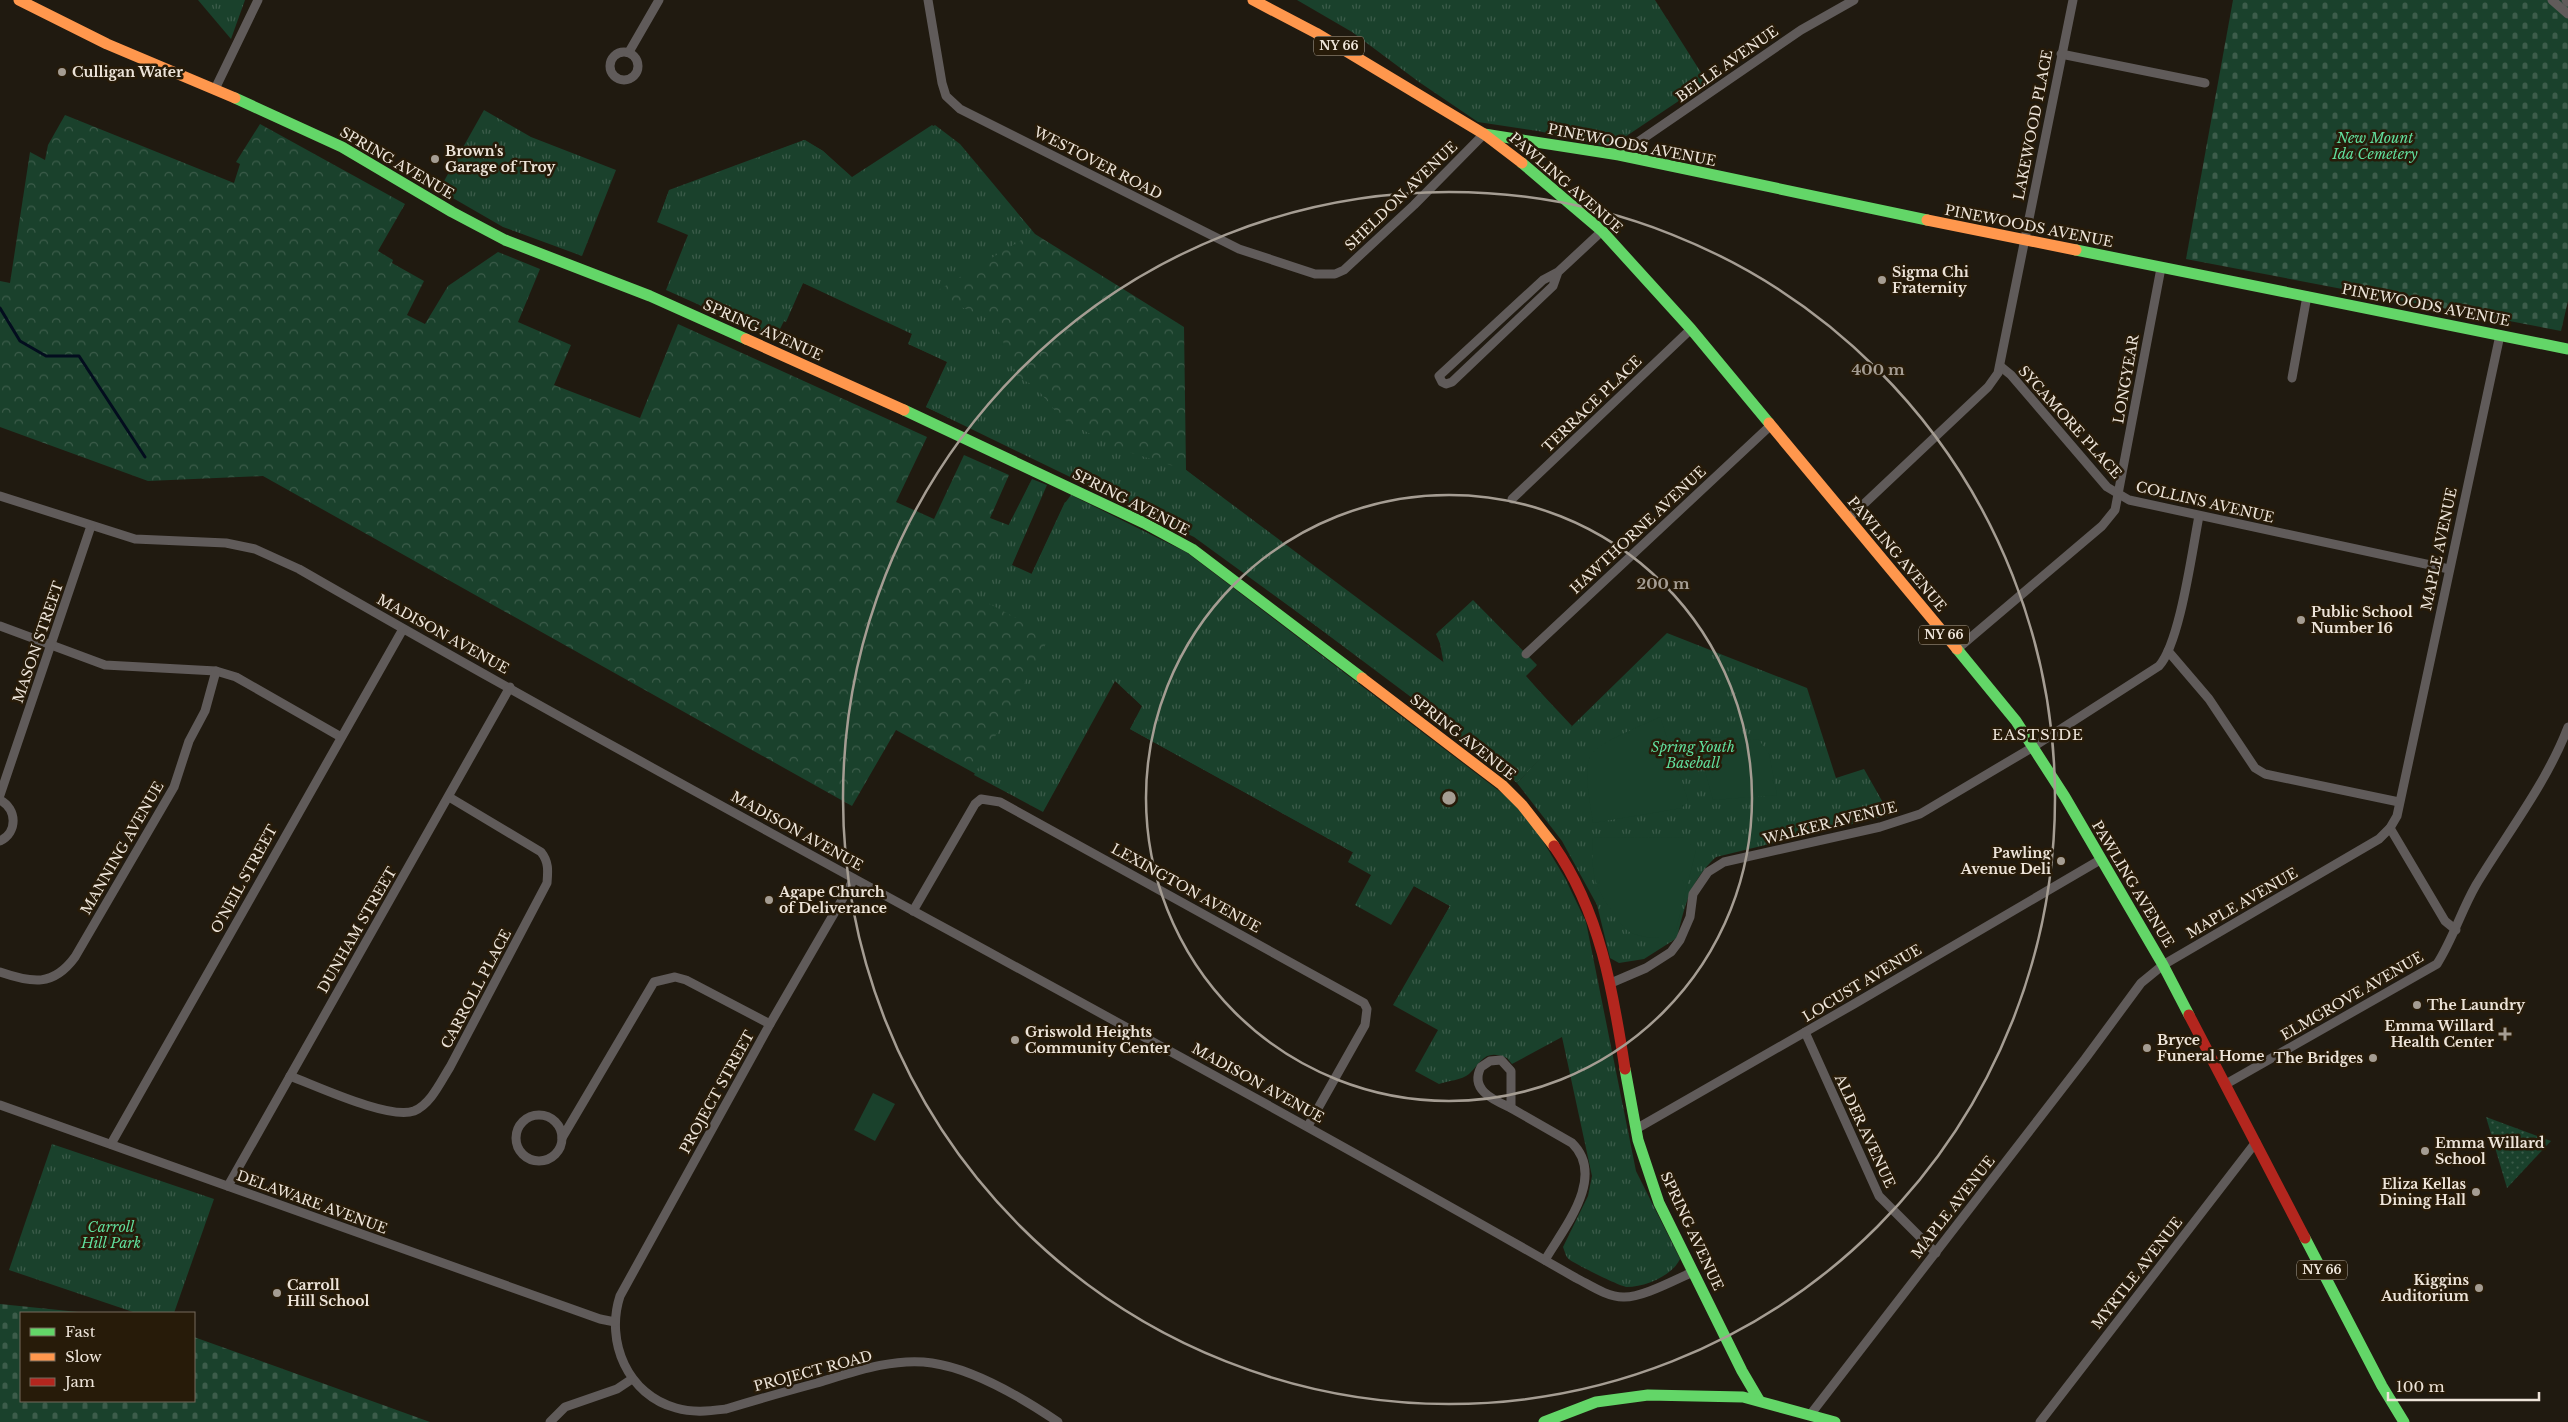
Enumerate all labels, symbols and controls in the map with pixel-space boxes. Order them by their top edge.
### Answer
street label: BELLE AVENUE [1672,22,1782,106]
road number: NY 66 [1314,36,1364,56]
street label: LAKEWOOD PLACE [2010,48,2056,202]
place label: Culligan Water [72,63,183,81]
marker: Culligan Water [56,66,68,78]
street label: PINEWOODS AVENUE [1546,120,1718,170]
street label: WESTOVER ROAD [1030,122,1165,203]
street label: SPRING AVENUE [337,123,457,203]
street label: PAWLING AVENUE [1506,129,1626,237]
park label: New Mount Ida Cemetery [2331,129,2418,163]
street label: SHELDON AVENUE [1341,138,1461,254]
place label: Brown's Garage of Troy [445,142,556,176]
marker: Brown's Garage of Troy [429,153,441,165]
street label: PINEWOODS AVENUE [1943,201,2115,251]
place label: Sigma Chi Fraternity [1892,263,1969,297]
marker: Sigma Chi Fraternity [1876,274,1888,286]
street label: PINEWOODS AVENUE [2340,280,2512,330]
street label: SPRING AVENUE [700,296,826,364]
street label: LONGYEAR [2109,332,2143,425]
street label: TERRACE PLACE [1539,352,1645,456]
text: 400 m [1851,360,1905,379]
street label: SYCAMORE PLACE [2015,362,2125,482]
street label: HAWTHORNE AVENUE [1566,462,1710,598]
street label: SPRING AVENUE [1069,465,1193,539]
street label: COLLINS AVENUE [2134,477,2276,527]
street label: MAPLE AVENUE [2417,486,2461,612]
street label: PAWLING AVENUE [1844,493,1950,615]
text: 200 m [1637,574,1690,593]
street label: MASON STREET [9,579,67,705]
street label: MADISON AVENUE [374,590,512,678]
place label: Public School Number 16 [2311,603,2413,637]
marker: Public School Number 16 [2295,614,2307,626]
road number: NY 66 [1919,626,1969,644]
street label: SPRING AVENUE [1407,690,1519,784]
district label: EASTSIDE [1992,725,2084,744]
park label: Spring Youth Baseball [1651,738,1735,772]
street label: MANNING AVENUE [77,778,167,918]
street label: MADISON AVENUE [728,787,866,875]
centre of rings [1440,789,1458,807]
street label: WALKER AVENUE [1760,798,1899,849]
street label: PAWLING AVENUE [2088,817,2178,951]
street label: O'NEIL STREET [207,822,281,936]
street label: LEXINGTON AVENUE [1108,839,1264,937]
place label: Pawling Avenue Deli [1960,844,2051,878]
marker: Pawling Avenue Deli [2055,855,2067,867]
street label: DUNHAM STREET [314,864,400,996]
street label: MAPLE AVENUE [2183,864,2301,942]
place label: Agape Church of Deliverance [778,883,887,917]
marker: Agape Church of Deliverance [763,894,775,906]
street label: CARROLL PLACE [437,926,515,1052]
street label: LOCUST AVENUE [1799,940,1925,1026]
street label: ELMGROVE AVENUE [2278,948,2426,1044]
place label: The Laundry [2427,996,2526,1014]
marker: The Laundry [2411,999,2423,1011]
place label: Emma Willard Health Center [2385,1017,2494,1051]
place label: Griswold Heights Community Center [1025,1023,1170,1057]
street label: PROJECT STREET [676,1027,758,1157]
marker: Emma Willard Health Center [2498,1027,2512,1041]
place label: Bryce Funeral Home [2157,1031,2264,1065]
marker: Griswold Heights Community Center [1009,1034,1021,1046]
street label: MADISON AVENUE [1189,1039,1327,1127]
marker: Bryce Funeral Home [2141,1042,2153,1054]
place label: The Bridges [2273,1049,2363,1067]
marker: The Bridges [2367,1052,2379,1064]
street label: ALDER AVENUE [1830,1071,1899,1191]
place label: Emma Willard School [2435,1134,2545,1168]
marker: Emma Willard School [2419,1145,2431,1157]
street label: MAPLE AVENUE [1907,1152,1999,1262]
street label: DELAWARE AVENUE [234,1166,390,1238]
street label: SPRING AVENUE [1657,1169,1727,1293]
place label: Eliza Kellas Dining Hall [2379,1175,2466,1209]
marker: Eliza Kellas Dining Hall [2470,1186,2482,1198]
street label: MYRTLE AVENUE [2088,1213,2186,1333]
park label: Carroll Hill Park [80,1218,141,1252]
road number: NY 66 [2297,1260,2347,1280]
place label: Kiggins Auditorium [2380,1271,2470,1305]
place label: Carroll Hill School [287,1276,370,1310]
marker: Kiggins Auditorium [2473,1282,2485,1294]
marker: Carroll Hill School [271,1287,283,1299]
legend [20,1312,195,1402]
text: Fast [65,1322,96,1341]
text: Slow [65,1347,102,1366]
street label: PROJECT ROAD [752,1347,874,1395]
scale bar [2388,1370,2539,1402]
text: Jam [63,1372,95,1391]
text: 100 m [2396,1377,2445,1396]

